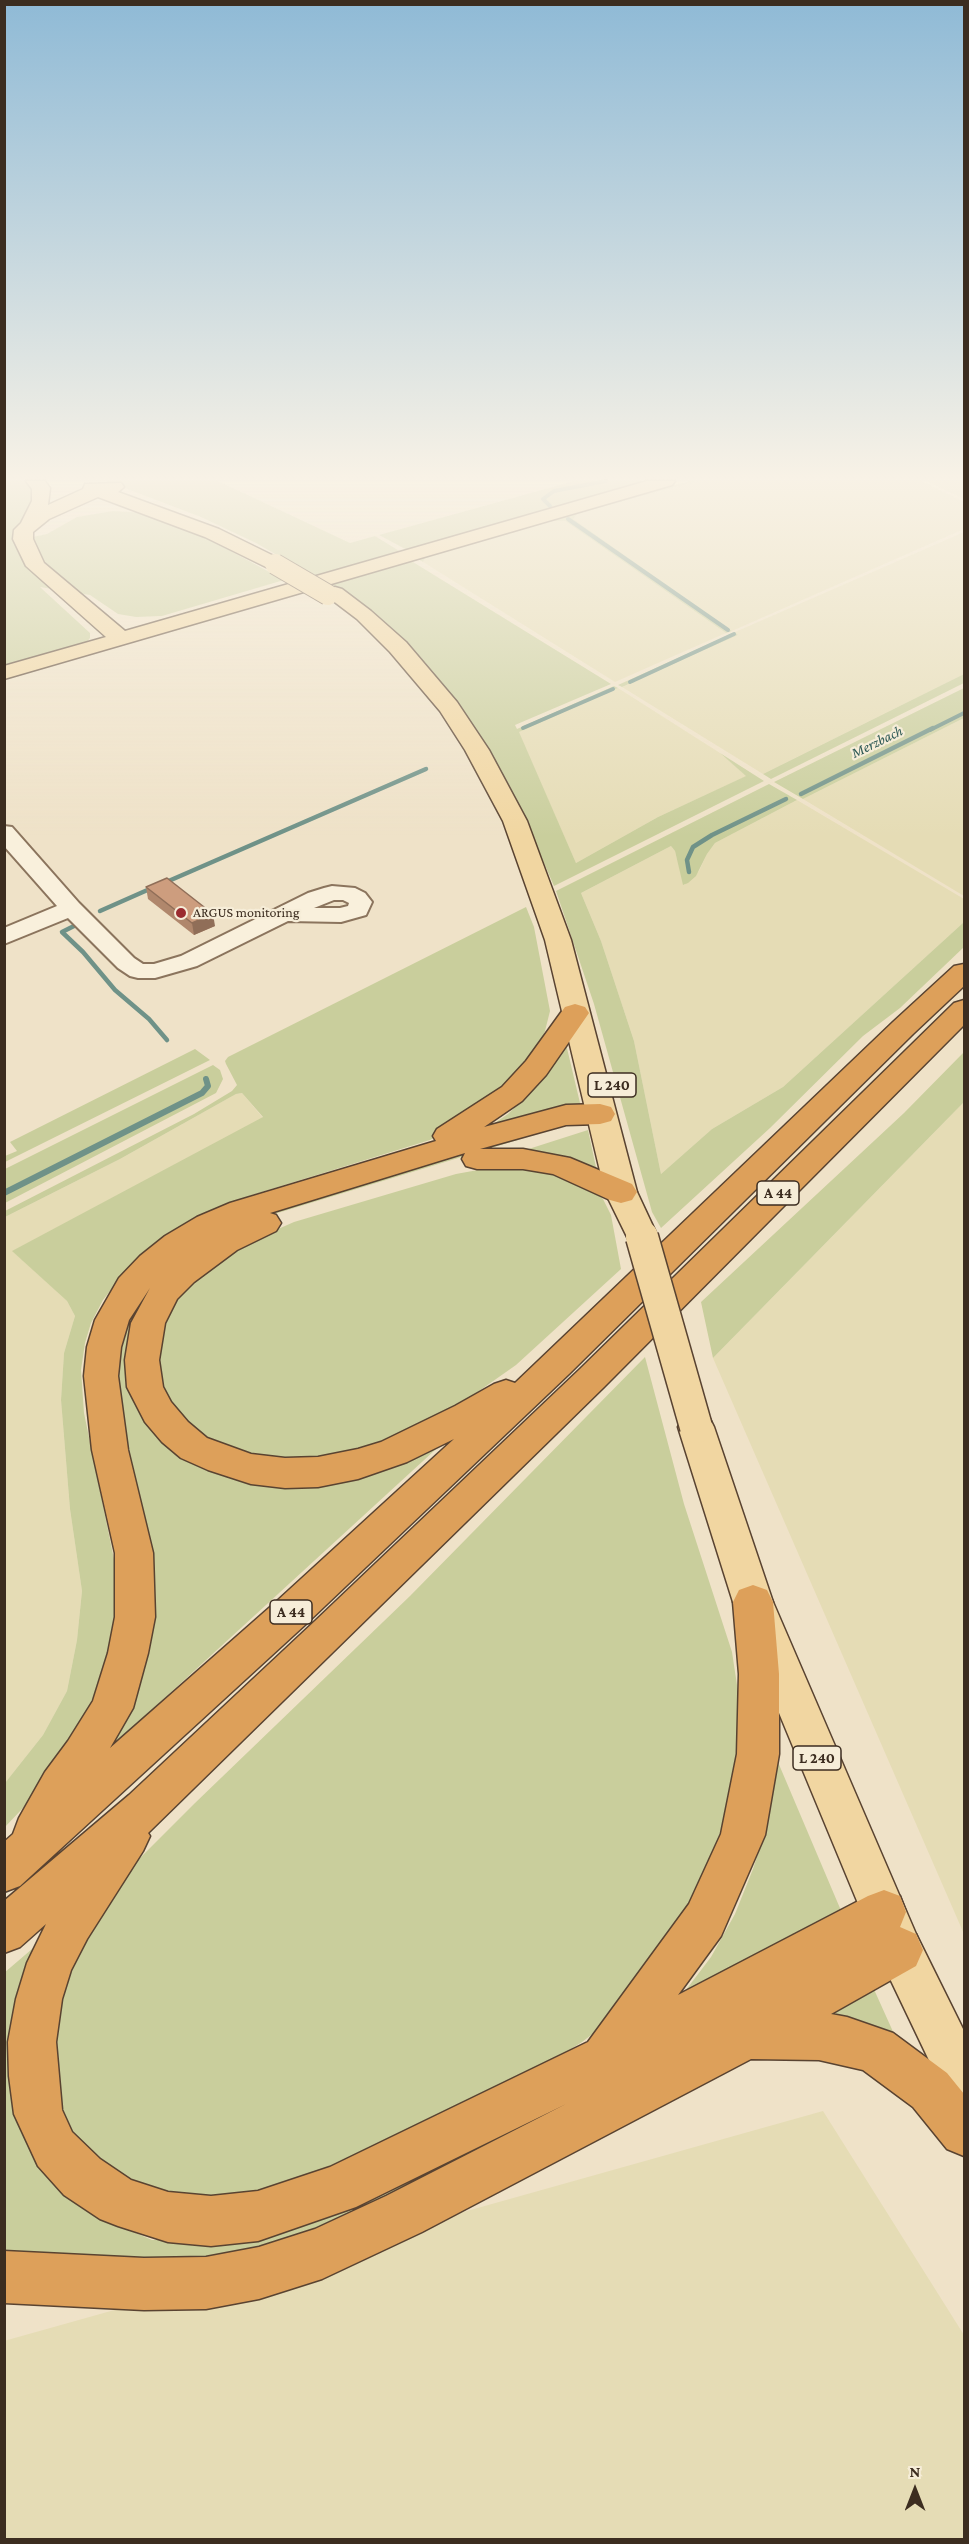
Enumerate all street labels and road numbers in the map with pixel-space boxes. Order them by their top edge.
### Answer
road number: L 240 [588,1073,636,1097]
road number: A 44 [757,1181,799,1205]
road number: A 44 [270,1600,312,1624]
road number: L 240 [793,1746,841,1770]

